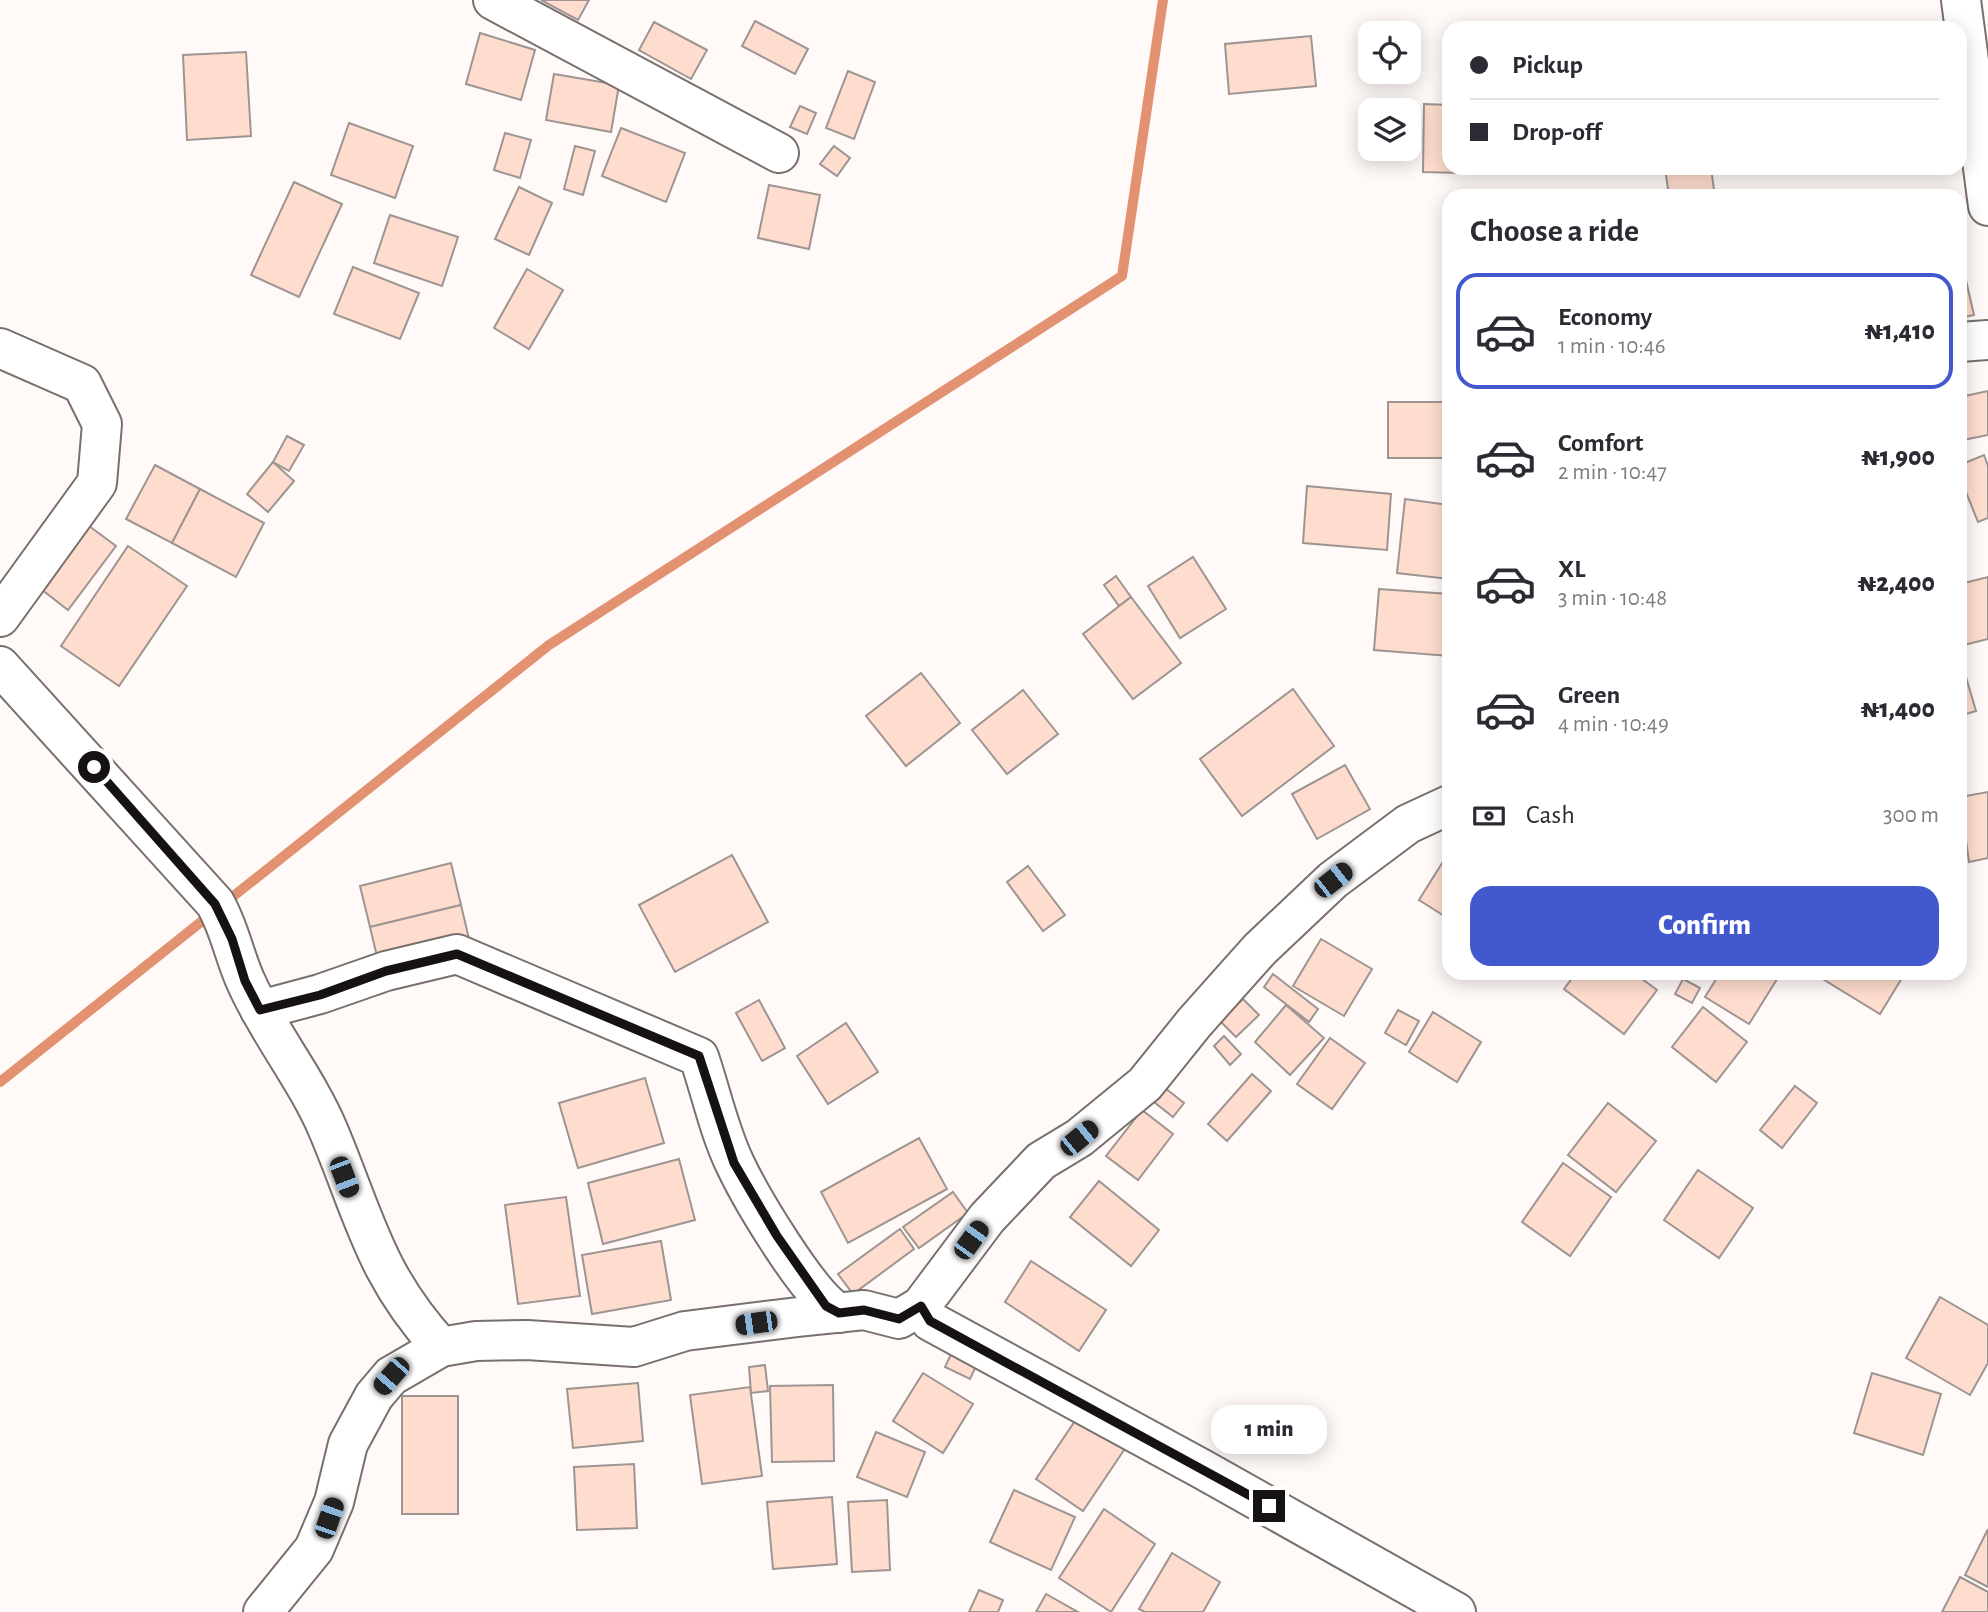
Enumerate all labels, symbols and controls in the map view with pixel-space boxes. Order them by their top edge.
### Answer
map controls [1358,21,1421,161]
button: locate [1358,21,1421,84]
text: Pickup [1512,52,1583,78]
button: layers [1358,98,1421,161]
text: Drop-off [1512,119,1601,145]
text: Choose a ride [1470,215,1639,247]
icon: car [1474,300,1537,363]
text: Economy [1558,304,1652,330]
text: ₦1,410 [1865,318,1935,344]
text: 1 min · 10:46 [1558,335,1666,358]
icon: car [1474,426,1537,489]
text: Comfort [1558,430,1643,456]
text: ₦1,900 [1861,444,1935,470]
text: 2 min · 10:47 [1558,461,1667,484]
icon: car [1474,552,1537,615]
text: XL [1558,556,1585,582]
text: ₦2,400 [1858,570,1935,596]
text: 3 min · 10:48 [1558,587,1667,610]
icon: car [1474,678,1537,741]
text: Green [1558,682,1620,708]
text: ₦1,400 [1861,696,1935,722]
text: 4 min · 10:49 [1558,713,1669,736]
route start [78,751,110,783]
icon: cash [1470,797,1508,835]
text: Cash [1526,802,1575,828]
text: 300 m [1883,804,1939,827]
car [1310,859,1357,901]
button: Confirm [1470,886,1939,966]
car [1057,1117,1102,1159]
car [327,1154,362,1200]
car [951,1217,992,1263]
car [734,1310,779,1336]
car [370,1353,413,1399]
callout: 1 min [1211,1404,1327,1454]
text: 1 min [1245,1418,1293,1441]
route end [1253,1490,1285,1522]
car [313,1495,346,1541]

